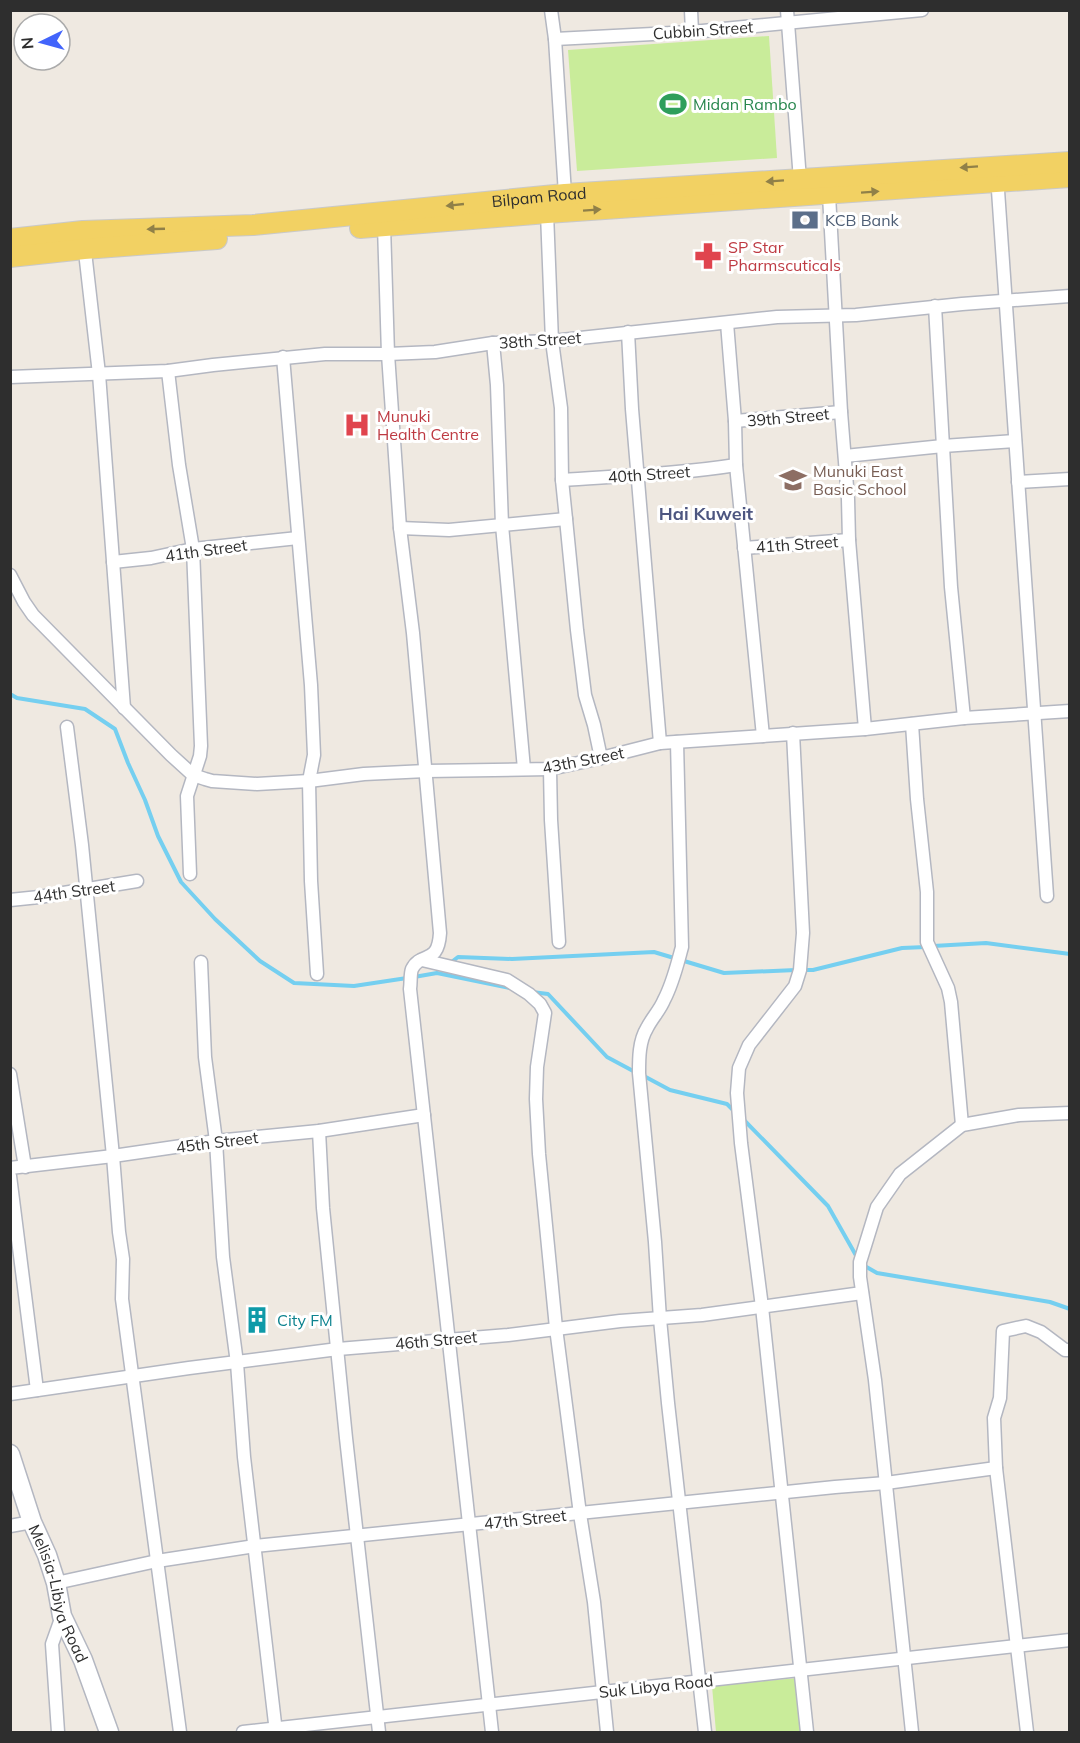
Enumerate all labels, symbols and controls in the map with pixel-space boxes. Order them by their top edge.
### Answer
north arrow [12,12,72,72]
street label: Cubbin Street [652,16,754,43]
text: N [17,36,38,50]
sports icon: Midan Rambo [658,89,688,119]
place label: Midan Rambo [693,94,797,114]
one-way arrow [960,163,979,172]
one-way arrow [765,176,784,186]
street label: Bilpam Road [491,183,587,211]
one-way arrow [861,187,880,197]
one-way arrow [445,200,464,210]
bank icon: KCB Bank [790,205,820,235]
one-way arrow [583,206,602,215]
place label: KCB Bank [825,210,900,230]
one-way arrow [146,224,165,233]
place label: SP Star Pharmscuticals [728,237,841,275]
pharmacy icon: SP Star Pharmscuticals [693,241,723,271]
street label: 38th Street [498,327,582,353]
street label: 39th Street [746,403,830,431]
place label: Munuki Health Centre [377,406,479,444]
hospital icon: Munuki Health Centre [342,410,372,440]
street label: 40th Street [607,461,691,487]
place label: Munuki East Basic School [813,461,907,499]
school or university icon: Munuki East Basic School [778,465,808,495]
district label: Hai Kuweit [659,502,753,525]
street label: 41th Street [755,531,839,557]
street label: 41th Street [164,534,249,566]
street label: 43th Street [541,742,626,778]
street label: 44th Street [32,875,117,907]
street label: 45th Street [175,1127,260,1157]
building icon: City FM [242,1305,272,1335]
place label: City FM [277,1310,333,1330]
street label: 46th Street [394,1326,478,1354]
street label: 47th Street [483,1505,568,1533]
street label: Melisia-Libiya Road [24,1521,93,1666]
street label: Suk Libya Road [598,1670,714,1702]

